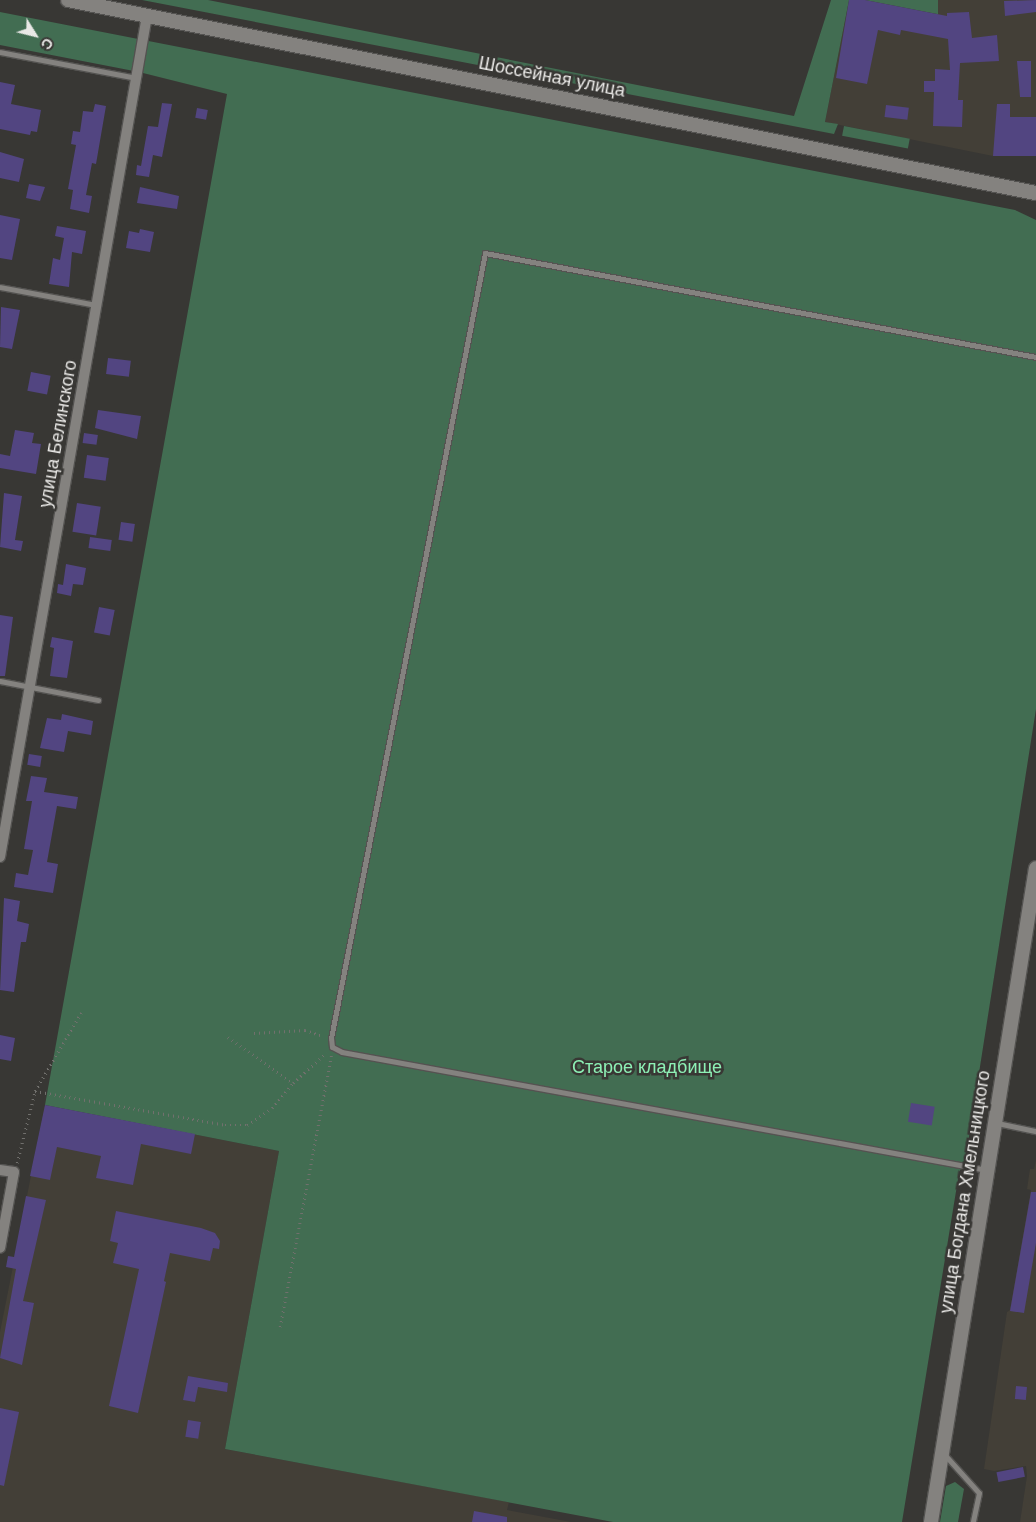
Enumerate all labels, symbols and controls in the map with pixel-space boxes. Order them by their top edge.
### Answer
north arrow [10,10,60,60]
text: С [38,35,57,53]
street label: Шоссейная улица [477,52,627,102]
street label: улица Белинского [34,359,82,509]
park label: Старое кладбище [572,1056,722,1078]
street label: улица Богдана Хмельницкого [935,1069,995,1315]

